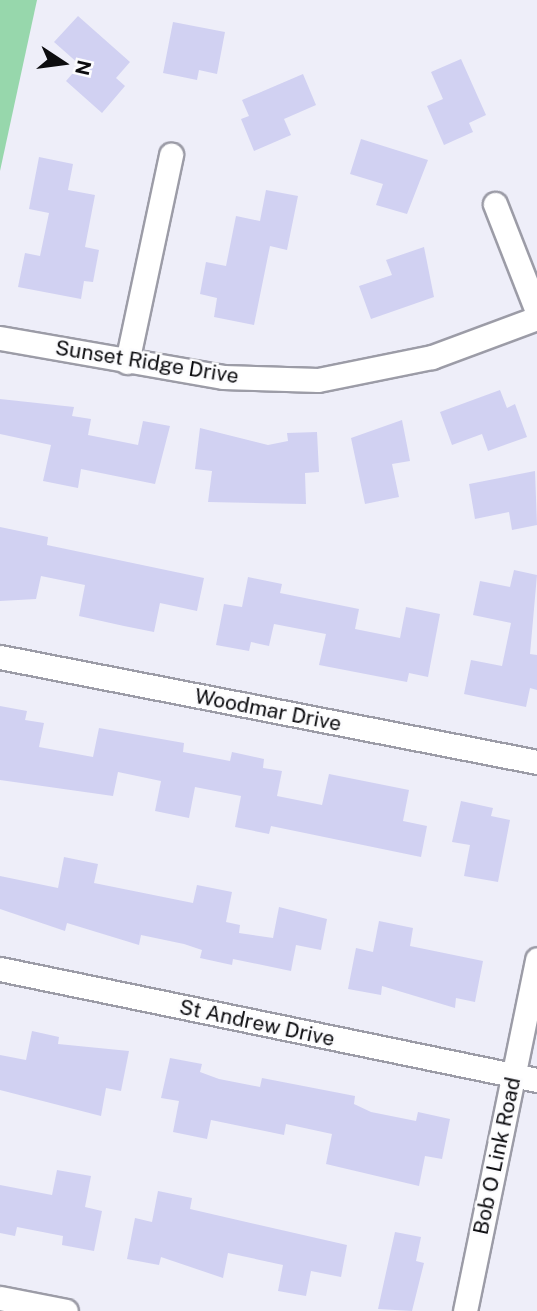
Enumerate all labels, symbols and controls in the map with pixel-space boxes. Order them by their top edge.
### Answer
north arrow [28,28,98,98]
text: N [71,58,96,77]
street label: Sunset Ridge Drive [53,335,241,389]
street label: Woodmar Drive [193,683,343,737]
street label: St Andrew Drive [177,994,337,1052]
street label: Bob O Link Road [468,1075,526,1237]

